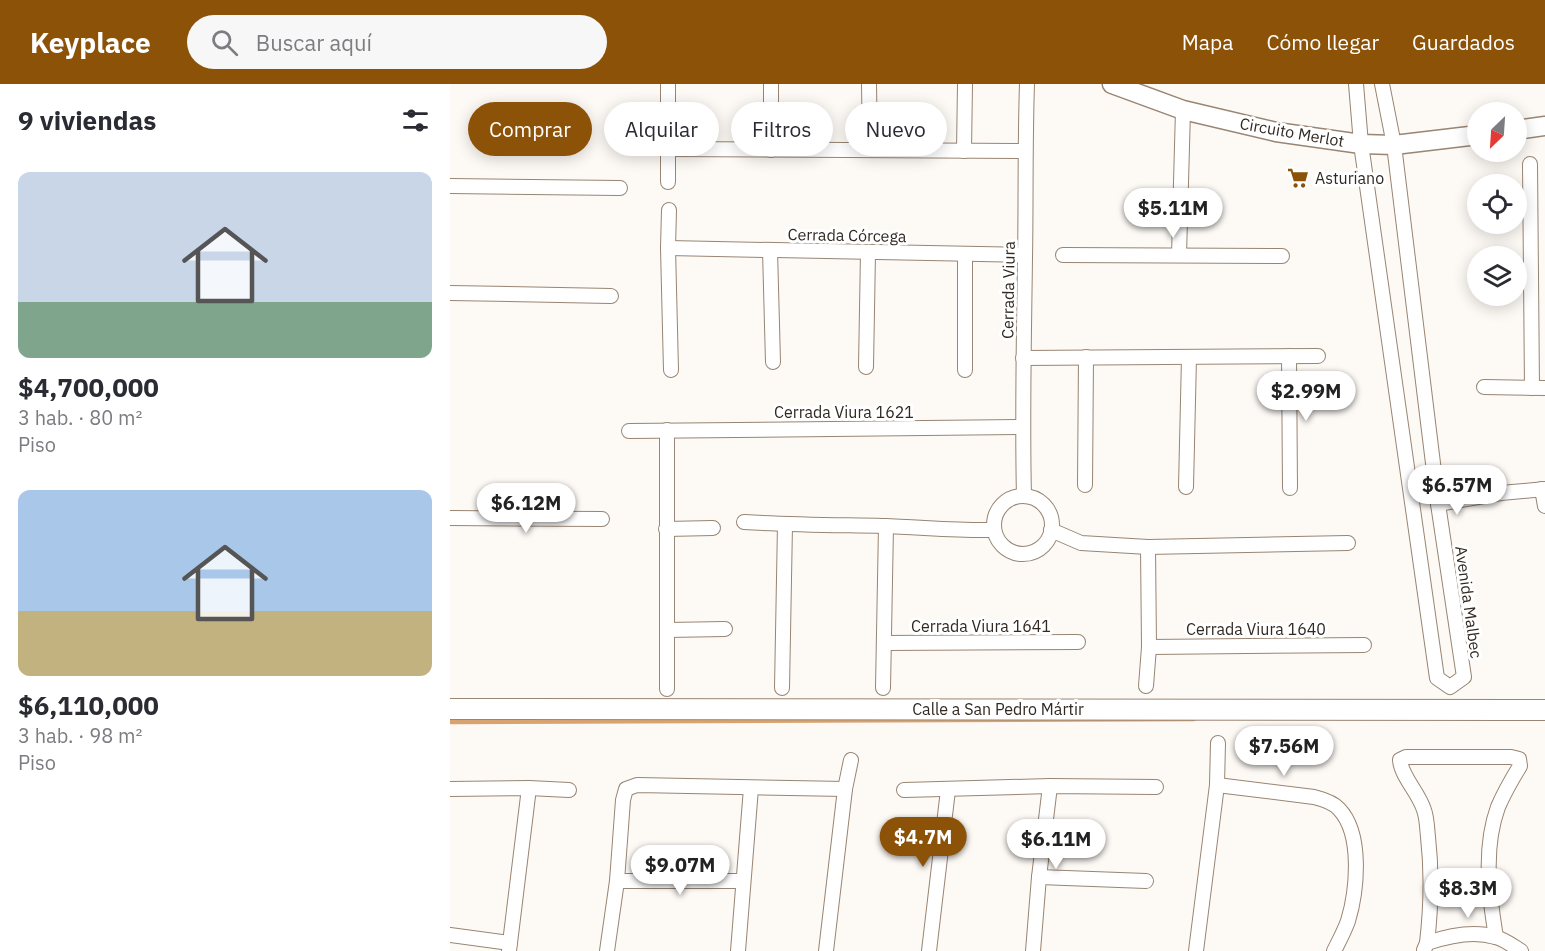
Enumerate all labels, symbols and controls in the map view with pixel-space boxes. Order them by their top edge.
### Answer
search box [187,15,607,69]
text: Keyplace [30,24,151,61]
icon: search [208,26,241,59]
text: Buscar aquí [256,28,372,57]
text: Mapa [1182,28,1233,56]
text: Cómo llegar [1266,28,1379,56]
text: Guardados [1412,28,1515,56]
chip: Comprar [468,102,592,156]
chip: Alquilar [604,102,719,156]
chip: Filtros [731,102,833,156]
chip: Nuevo [845,102,947,156]
north arrow [1467,102,1527,162]
map controls [1467,102,1527,306]
text: 9 viviendas [18,103,156,137]
icon: filters [399,104,432,137]
street label: Circuito Merlot [1238,113,1346,151]
supermarket icon: Asturiano [1286,166,1310,190]
place label: Asturiano [1315,168,1384,188]
button: locate [1467,174,1527,234]
pin: $5.11M [1124,188,1222,239]
text: $5.11M [1138,194,1208,221]
icon: home [171,211,279,319]
street label: Cerrada Córcega [787,224,907,246]
street label: Cerrada Viura [997,241,1019,339]
button: layers [1467,246,1527,306]
text: $4,700,000 [18,370,159,404]
pin: $2.99M [1257,371,1355,422]
text: $2.99M [1271,377,1341,404]
street label: Cerrada Viura 1621 [774,402,914,422]
text: 3 hab. · 80 m² [18,404,142,431]
text: Piso [18,431,56,458]
pin: $6.57M [1408,465,1506,516]
text: $6.57M [1422,471,1492,498]
pin: $6.12M [477,483,575,534]
text: $6.12M [491,489,561,516]
icon: home [171,529,279,637]
street label: Avenida Malbec [1451,545,1487,659]
street label: Cerrada Viura 1641 [911,616,1051,636]
street label: Cerrada Viura 1640 [1186,619,1326,639]
text: $6,110,000 [18,688,159,722]
street label: Calle a San Pedro Mártir [912,699,1084,719]
text: 3 hab. · 98 m² [18,722,142,749]
pin: $7.56M [1235,726,1333,777]
text: $7.56M [1249,732,1319,759]
text: Piso [18,749,56,776]
pin: $4.7M [881,817,965,868]
pin: $6.11M [1007,819,1105,870]
text: $4.7M [894,823,952,850]
text: $6.11M [1021,825,1091,852]
pin: $9.07M [631,845,729,896]
text: $9.07M [645,851,715,878]
pin: $8.3M [1426,868,1510,919]
text: $8.3M [1439,874,1497,901]

